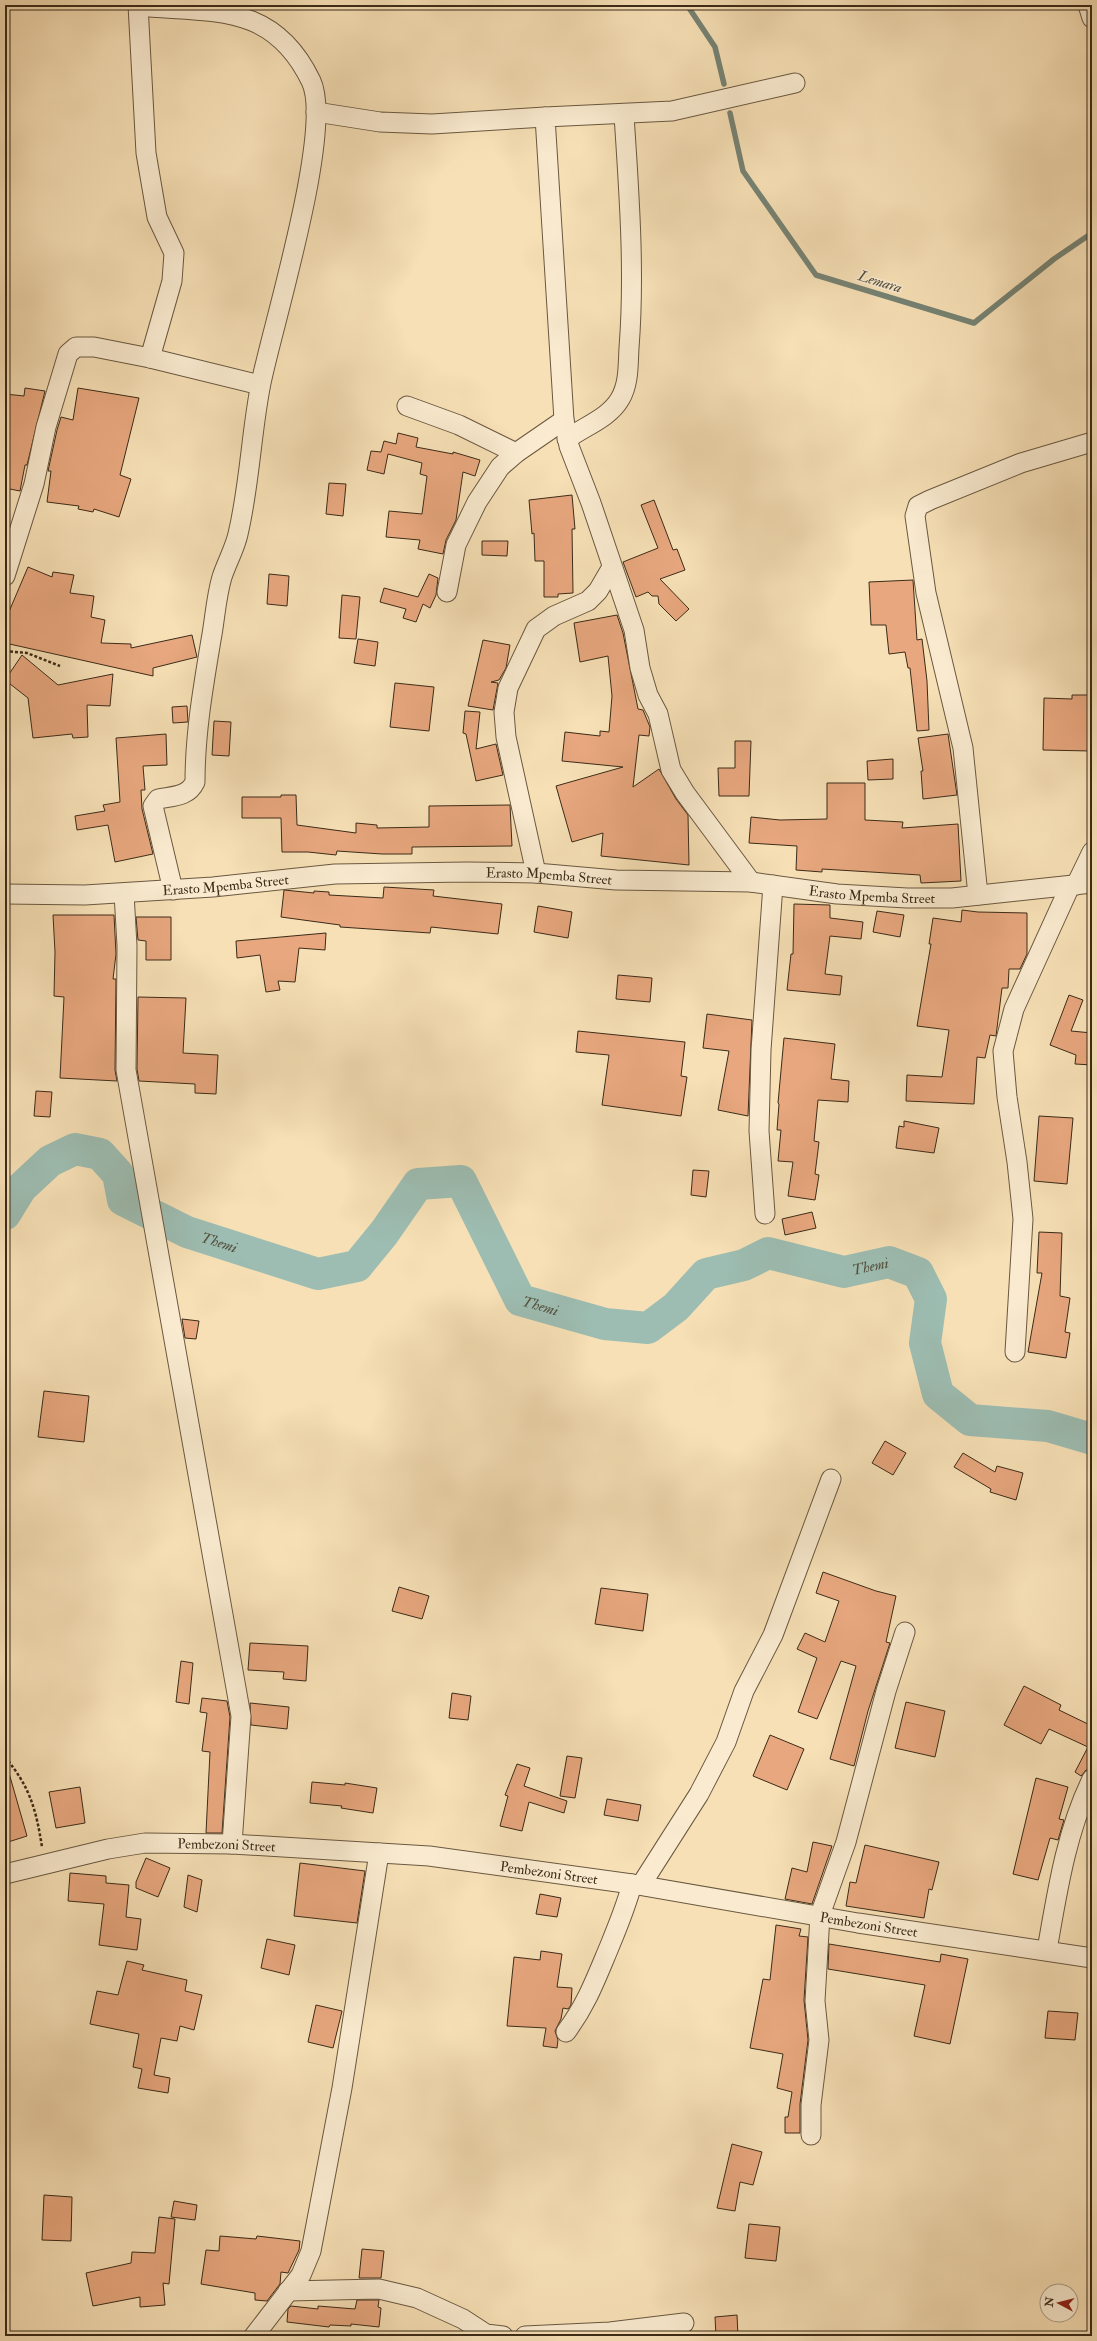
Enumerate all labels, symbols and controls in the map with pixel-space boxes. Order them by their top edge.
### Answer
water label: Lemara [855,266,904,298]
street label: Erasto Mpemba Street [486,864,613,888]
street label: Erasto Mpemba Street [162,870,290,899]
street label: Erasto Mpemba Street [808,882,936,907]
water label: Themi [199,1228,239,1257]
water label: Themi [850,1253,890,1279]
water label: Themi [520,1292,561,1320]
street label: Pembezoni Street [177,1835,277,1855]
street label: Pembezoni Street [499,1857,599,1888]
street label: Pembezoni Street [819,1908,919,1940]
north arrow [1039,2283,1079,2323]
text: N [1042,2295,1057,2309]

